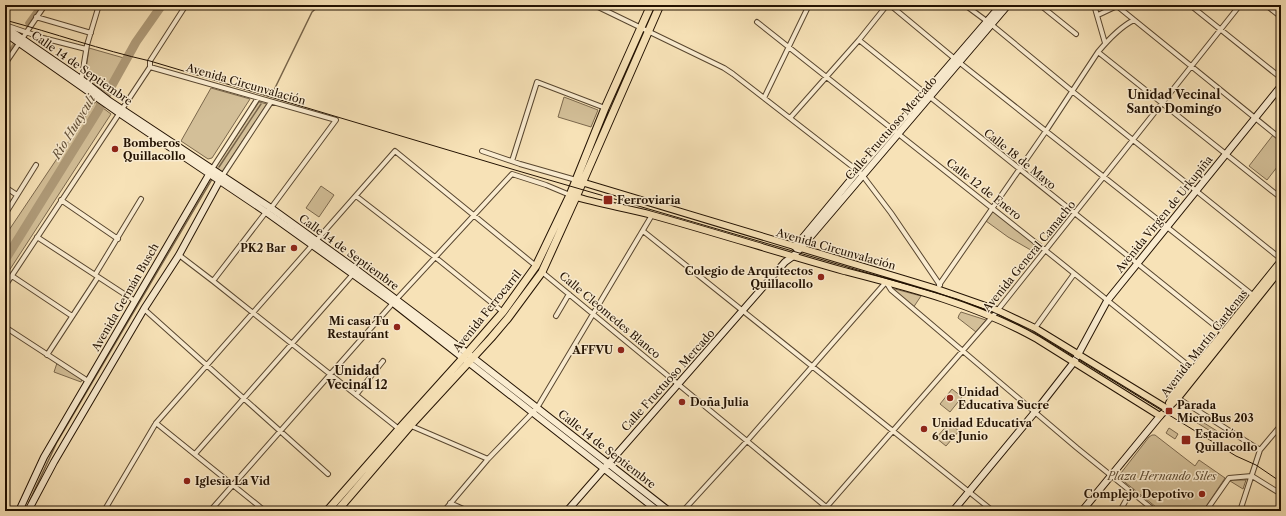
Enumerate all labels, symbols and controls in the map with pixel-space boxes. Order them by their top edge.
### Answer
street label: Calle 14 de Septiembre [29,28,135,108]
street label: Avenida Circunvalación [184,60,307,108]
street label: Calle Fructuoso Mercado [842,73,940,183]
district label: Unidad Vecinal Santo Domingo [1126,87,1222,116]
water label: Río Huayculi [48,91,99,162]
street label: Calle 18 de Mayo [981,126,1059,193]
place label: Bomberos Quillacollo [123,136,186,163]
marker: Bomberos Quillacollo [110,144,120,154]
street label: Avenida Virgen de Urkupiña [1112,153,1216,276]
street label: Calle 12 de Enero [944,155,1025,223]
place label: Ferroviaria [617,193,681,207]
marker: Ferroviaria [602,194,614,206]
street label: Avenida General Camacho [979,197,1078,315]
street label: Calle 14 de Septiembre [296,211,402,293]
street label: Avenida Circunvalación [774,225,897,273]
street label: Avenida Germán Busch [88,240,162,354]
place label: PK2 Bar [240,241,287,255]
marker: PK2 Bar [289,243,299,253]
place label: Colegio de Arquitectos Quillacollo [685,264,813,291]
street label: Avenida Ferrocarril [449,267,525,355]
street label: Calle Cleomedes Blanco [557,269,664,362]
marker: Colegio de Arquitectos Quillacollo [816,272,826,282]
street label: Avenida Martín Cardenas [1157,286,1250,400]
place label: Mi casa Tu Restaurant [327,314,390,341]
marker: Mi casa Tu Restaurant [392,322,402,332]
street label: Calle Fructuoso Mercado [618,326,718,434]
place label: AFFVU [571,343,613,357]
marker: AFFVU [616,345,626,355]
district label: Unidad Vecinal 12 [325,363,388,392]
place label: Unidad Educativa Sucre [958,385,1049,412]
marker: Unidad Educativa Sucre [945,393,955,403]
place label: Doña Julia [690,395,749,409]
marker: Doña Julia [677,397,687,407]
place label: Parada MicroBus 203 [1177,398,1254,425]
marker: Parada MicroBus 203 [1164,406,1174,416]
street label: Calle 14 de Septiembre [555,407,659,491]
place label: Unidad Educativa 6 de Junio [932,416,1033,443]
marker: Unidad Educativa 6 de Junio [919,424,929,434]
place label: Estación Quillacollo [1195,427,1258,454]
marker: Estación Quillacollo [1180,434,1192,446]
park label: Plaza Hernando Siles [1106,469,1217,483]
place label: Iglesia La Vid [195,474,271,488]
marker: Iglesia La Vid [182,476,192,486]
place label: Complejo Depotivo [1084,487,1194,501]
marker: Complejo Depotivo [1197,489,1207,499]

